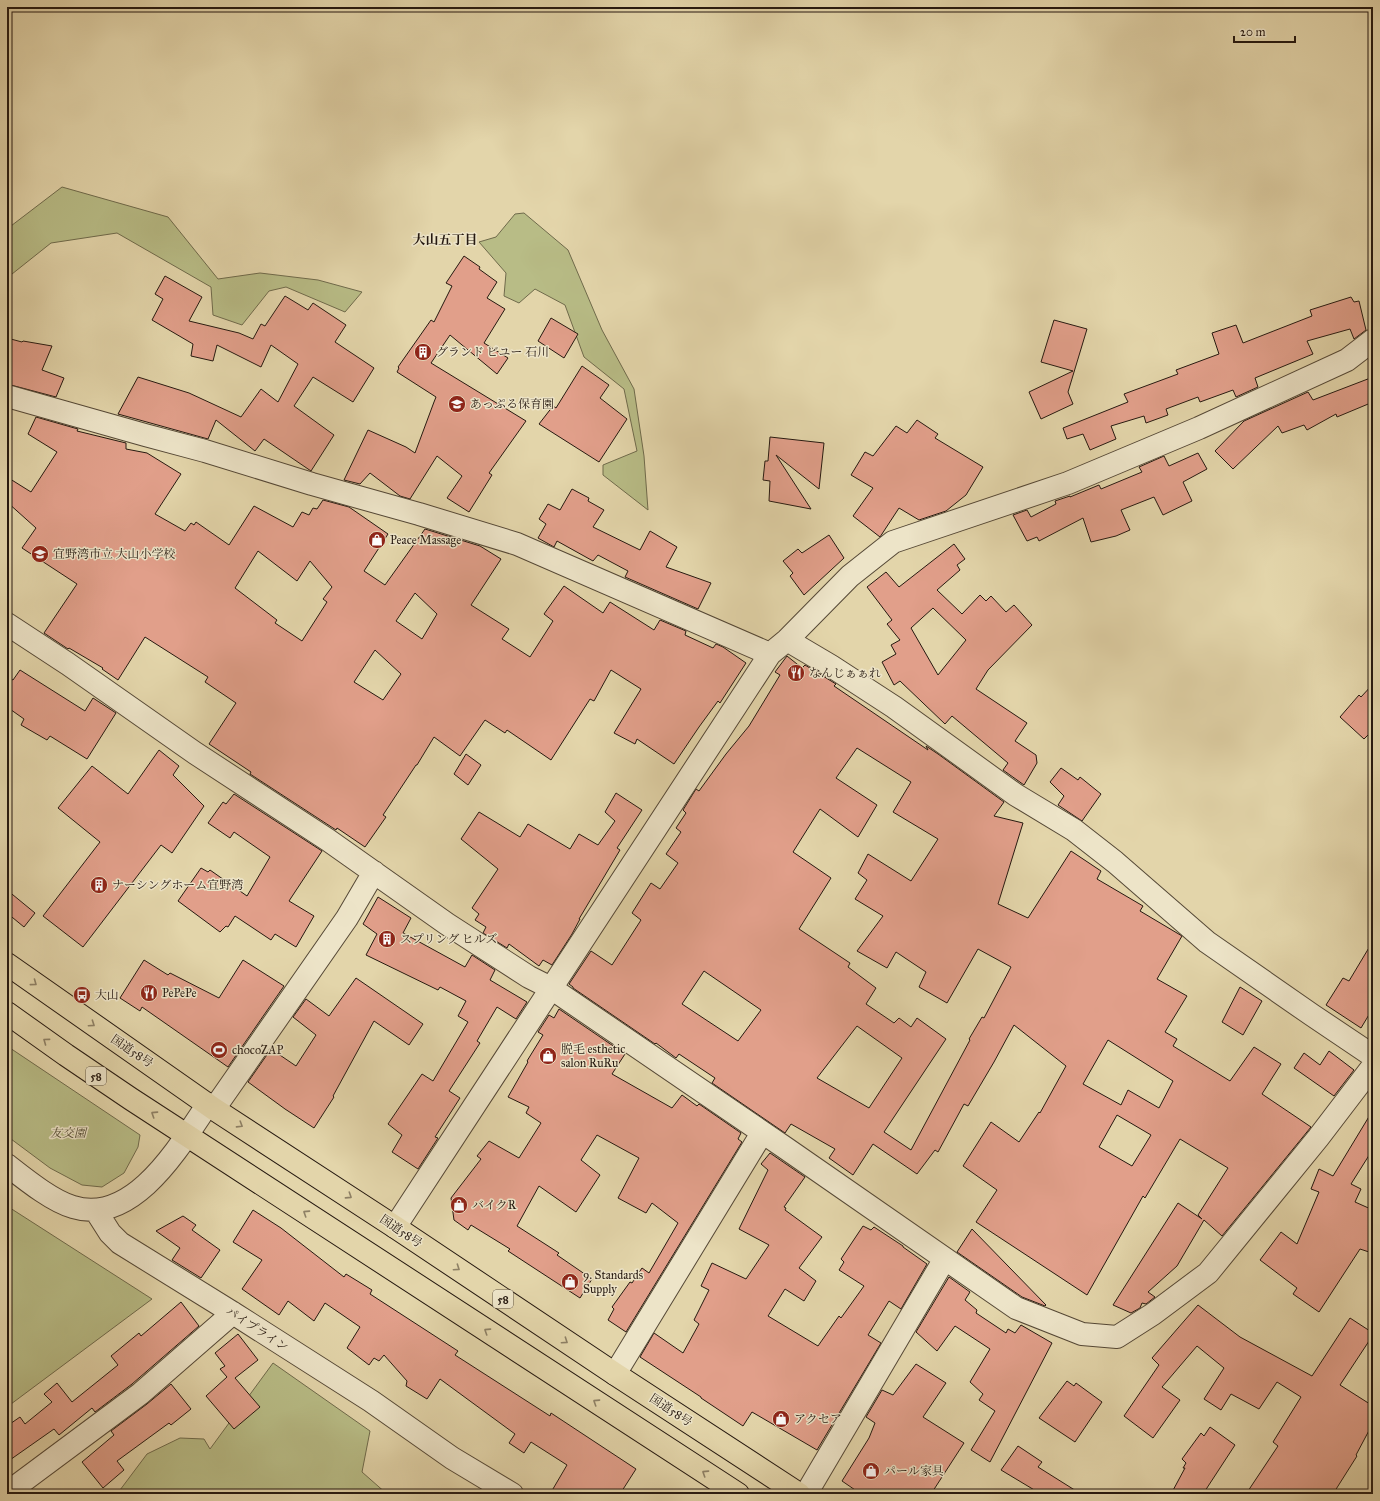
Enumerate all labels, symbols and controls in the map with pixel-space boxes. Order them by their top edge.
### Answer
scale bar [1234,18,1295,44]
text: 20 m [1240,25,1266,39]
district label: 大山五丁目 [412,232,478,248]
building icon: グランド ビユー 石川 [413,342,433,362]
place label: グランド ビユー 石川 [436,345,549,359]
school or university icon: あっぷる保育園 [447,394,467,414]
place label: あっぷる保育園 [470,397,554,411]
shop icon: Peace Massage [367,530,387,550]
place label: Peace Massage [390,533,461,548]
school or university icon: 宜野湾市立 大山小学校 [30,544,50,564]
place label: 宜野湾市立 大山小学校 [53,547,176,561]
restaurant icon: なんじぁぁれ [786,663,806,683]
place label: なんじぁぁれ [809,666,881,680]
building icon: ナーシングホーム宜野湾 [89,875,109,895]
place label: ナーシングホーム宜野湾 [112,878,243,892]
building icon: スプリング ヒルズ [377,929,397,949]
place label: スプリング ヒルズ [400,932,498,946]
one-way arrow [29,978,36,985]
restaurant icon: PePePe [139,983,159,1003]
bus stop icon: 大山 [72,985,92,1005]
place label: PePePe [162,986,196,1000]
place label: 大山 [95,988,119,1002]
one-way arrow [88,1019,95,1026]
street label: 国道58号 [108,1032,156,1070]
one-way arrow [43,1039,50,1046]
sports icon: chocoZAP [209,1040,229,1060]
place label: 脱毛 esthetic salon RuRu [561,1042,625,1070]
place label: chocoZAP [232,1043,283,1057]
shop icon: 脱毛 esthetic salon RuRu [538,1046,558,1066]
road number: 58 [86,1067,106,1085]
one-way arrow [151,1111,158,1119]
one-way arrow [236,1121,243,1128]
park label: 友交園 [50,1126,88,1140]
one-way arrow [345,1192,352,1199]
shop icon: バイクR [449,1195,469,1215]
place label: バイクR [472,1198,517,1212]
one-way arrow [303,1210,310,1218]
street label: 国道58号 [377,1212,425,1250]
one-way arrow [453,1263,460,1271]
place label: 9. Standards Supply [583,1268,643,1296]
shop icon: 9. Standards Supply [560,1272,580,1292]
road number: 58 [493,1290,513,1308]
street label: パイプライン [223,1304,291,1354]
one-way arrow [484,1328,491,1336]
one-way arrow [561,1336,568,1343]
street label: 国道58号 [647,1391,695,1429]
one-way arrow [593,1399,600,1407]
shop icon: アクセア [771,1409,791,1429]
place label: アクセア [794,1412,842,1426]
shop icon: パール家具 [861,1461,881,1481]
place label: パール家具 [884,1464,944,1478]
one-way arrow [702,1470,709,1478]

